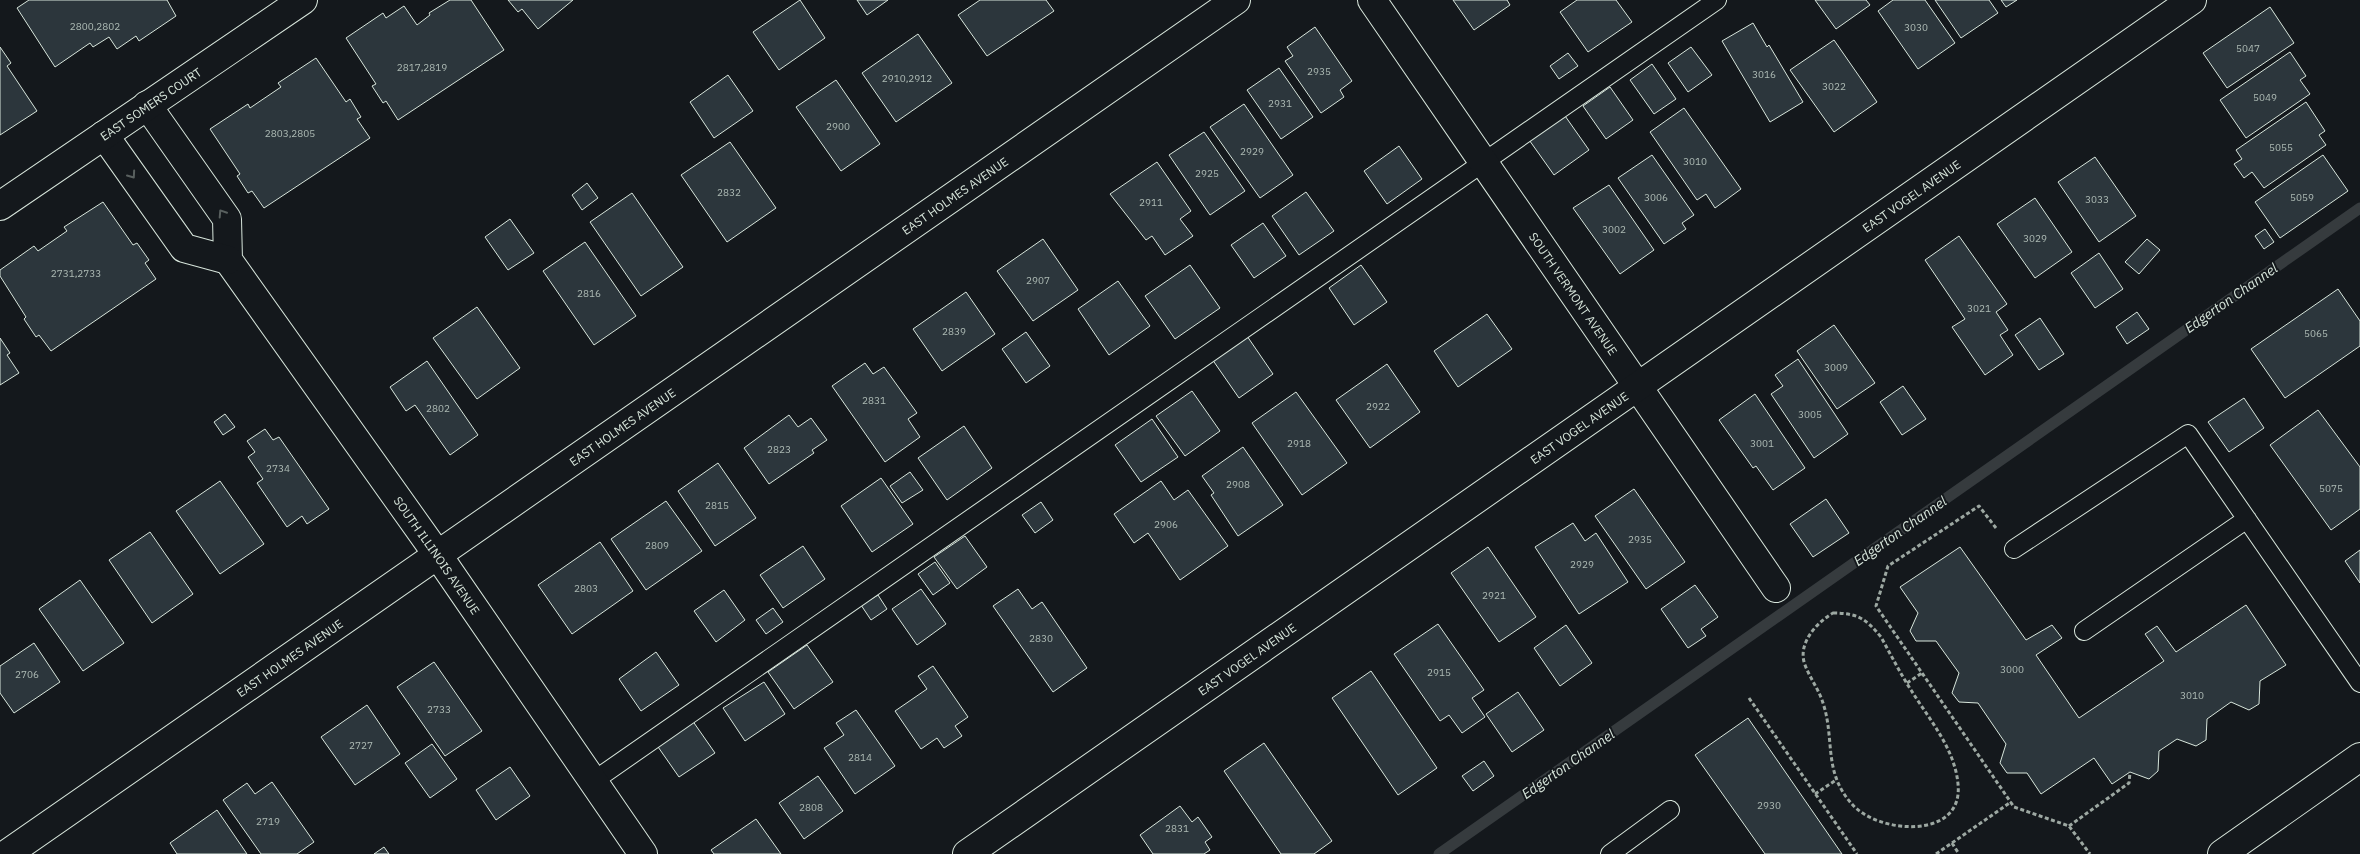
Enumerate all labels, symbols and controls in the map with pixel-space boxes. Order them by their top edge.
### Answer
house number: 2800,2802 [70,20,120,33]
house number: 3030 [1904,21,1928,34]
house number: 5047 [2236,42,2260,55]
house number: 2817,2819 [397,61,447,74]
street label: EAST SOMERS COURT [97,64,204,143]
house number: 2935 [1307,65,1331,78]
house number: 3016 [1752,68,1776,81]
house number: 2910,2912 [882,72,932,85]
house number: 3022 [1822,80,1846,93]
house number: 5049 [2253,91,2277,104]
house number: 2931 [1268,97,1292,110]
house number: 2900 [826,120,850,133]
house number: 2803,2805 [265,127,315,140]
house number: 5055 [2269,141,2293,154]
house number: 2929 [1240,145,1264,158]
street label: EAST HOLMES AVENUE [899,153,1011,238]
house number: 3010 [1683,155,1707,168]
street label: EAST VOGEL AVENUE [1859,156,1963,235]
house number: 2925 [1195,167,1219,180]
one-way arrow [126,169,135,179]
house number: 2832 [717,186,741,199]
house number: 3006 [1644,191,1668,204]
house number: 5059 [2290,191,2314,204]
house number: 3033 [2085,193,2109,206]
house number: 2911 [1139,196,1163,209]
one-way arrow [219,209,229,218]
house number: 3002 [1602,223,1626,236]
street label: SOUTH VERMONT AVENUE [1526,229,1621,358]
house number: 3029 [2023,232,2047,245]
water label: Edgerton Channel [2181,259,2281,337]
house number: 2731,2733 [51,267,101,280]
house number: 2907 [1026,274,1050,287]
house number: 2816 [577,287,601,300]
house number: 3021 [1967,302,1991,315]
house number: 2839 [942,325,966,338]
house number: 5065 [2304,327,2328,340]
house number: 3009 [1824,361,1848,374]
street label: EAST HOLMES AVENUE [566,384,678,469]
street label: EAST VOGEL AVENUE [1527,388,1631,467]
house number: 2831 [862,394,886,407]
house number: 2922 [1366,400,1390,413]
house number: 2802 [426,402,450,415]
house number: 3005 [1798,408,1822,421]
house number: 2918 [1287,437,1311,450]
house number: 3001 [1750,437,1774,450]
house number: 2823 [767,443,791,456]
house number: 2734 [266,462,290,475]
house number: 2908 [1226,478,1250,491]
house number: 5075 [2319,482,2343,495]
water label: Edgerton Channel [1850,492,1950,570]
street label: SOUTH ILLINOIS AVENUE [391,493,483,617]
house number: 2815 [705,499,729,512]
house number: 2906 [1154,518,1178,531]
house number: 2935 [1628,533,1652,546]
house number: 2809 [645,539,669,552]
house number: 2929 [1570,558,1594,571]
house number: 2803 [574,582,598,595]
house number: 2921 [1482,589,1506,602]
street label: EAST HOLMES AVENUE [233,616,345,700]
street label: EAST VOGEL AVENUE [1195,620,1299,698]
house number: 2830 [1029,632,1053,645]
house number: 3000 [2000,663,2024,676]
house number: 2915 [1427,666,1451,679]
house number: 2706 [15,668,39,681]
house number: 3010 [2180,689,2204,702]
house number: 2733 [427,703,451,716]
water label: Edgerton Channel [1518,725,1618,803]
house number: 2727 [349,739,373,752]
house number: 2814 [848,751,872,764]
house number: 2930 [1757,799,1781,812]
house number: 2808 [799,801,823,814]
house number: 2719 [256,815,280,828]
house number: 2831 [1165,822,1189,835]

